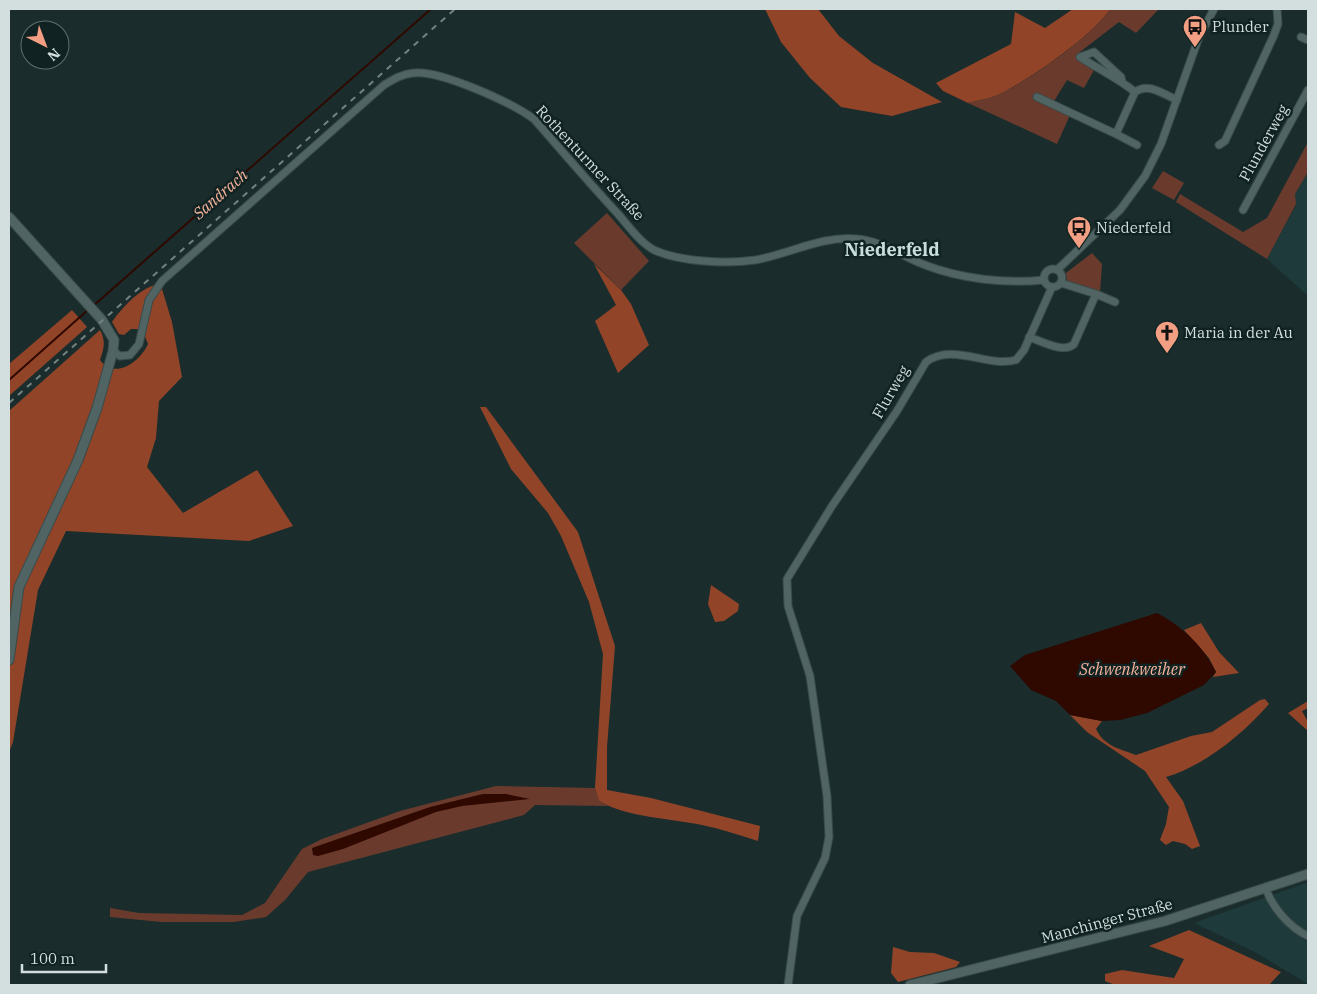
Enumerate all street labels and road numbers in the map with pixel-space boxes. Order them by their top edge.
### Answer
street label: Rothenturmer Straße [532,101,649,224]
street label: Plunderweg [1235,101,1292,184]
street label: Flurweg [868,362,913,422]
street label: Manchinger Straße [1039,894,1175,947]

